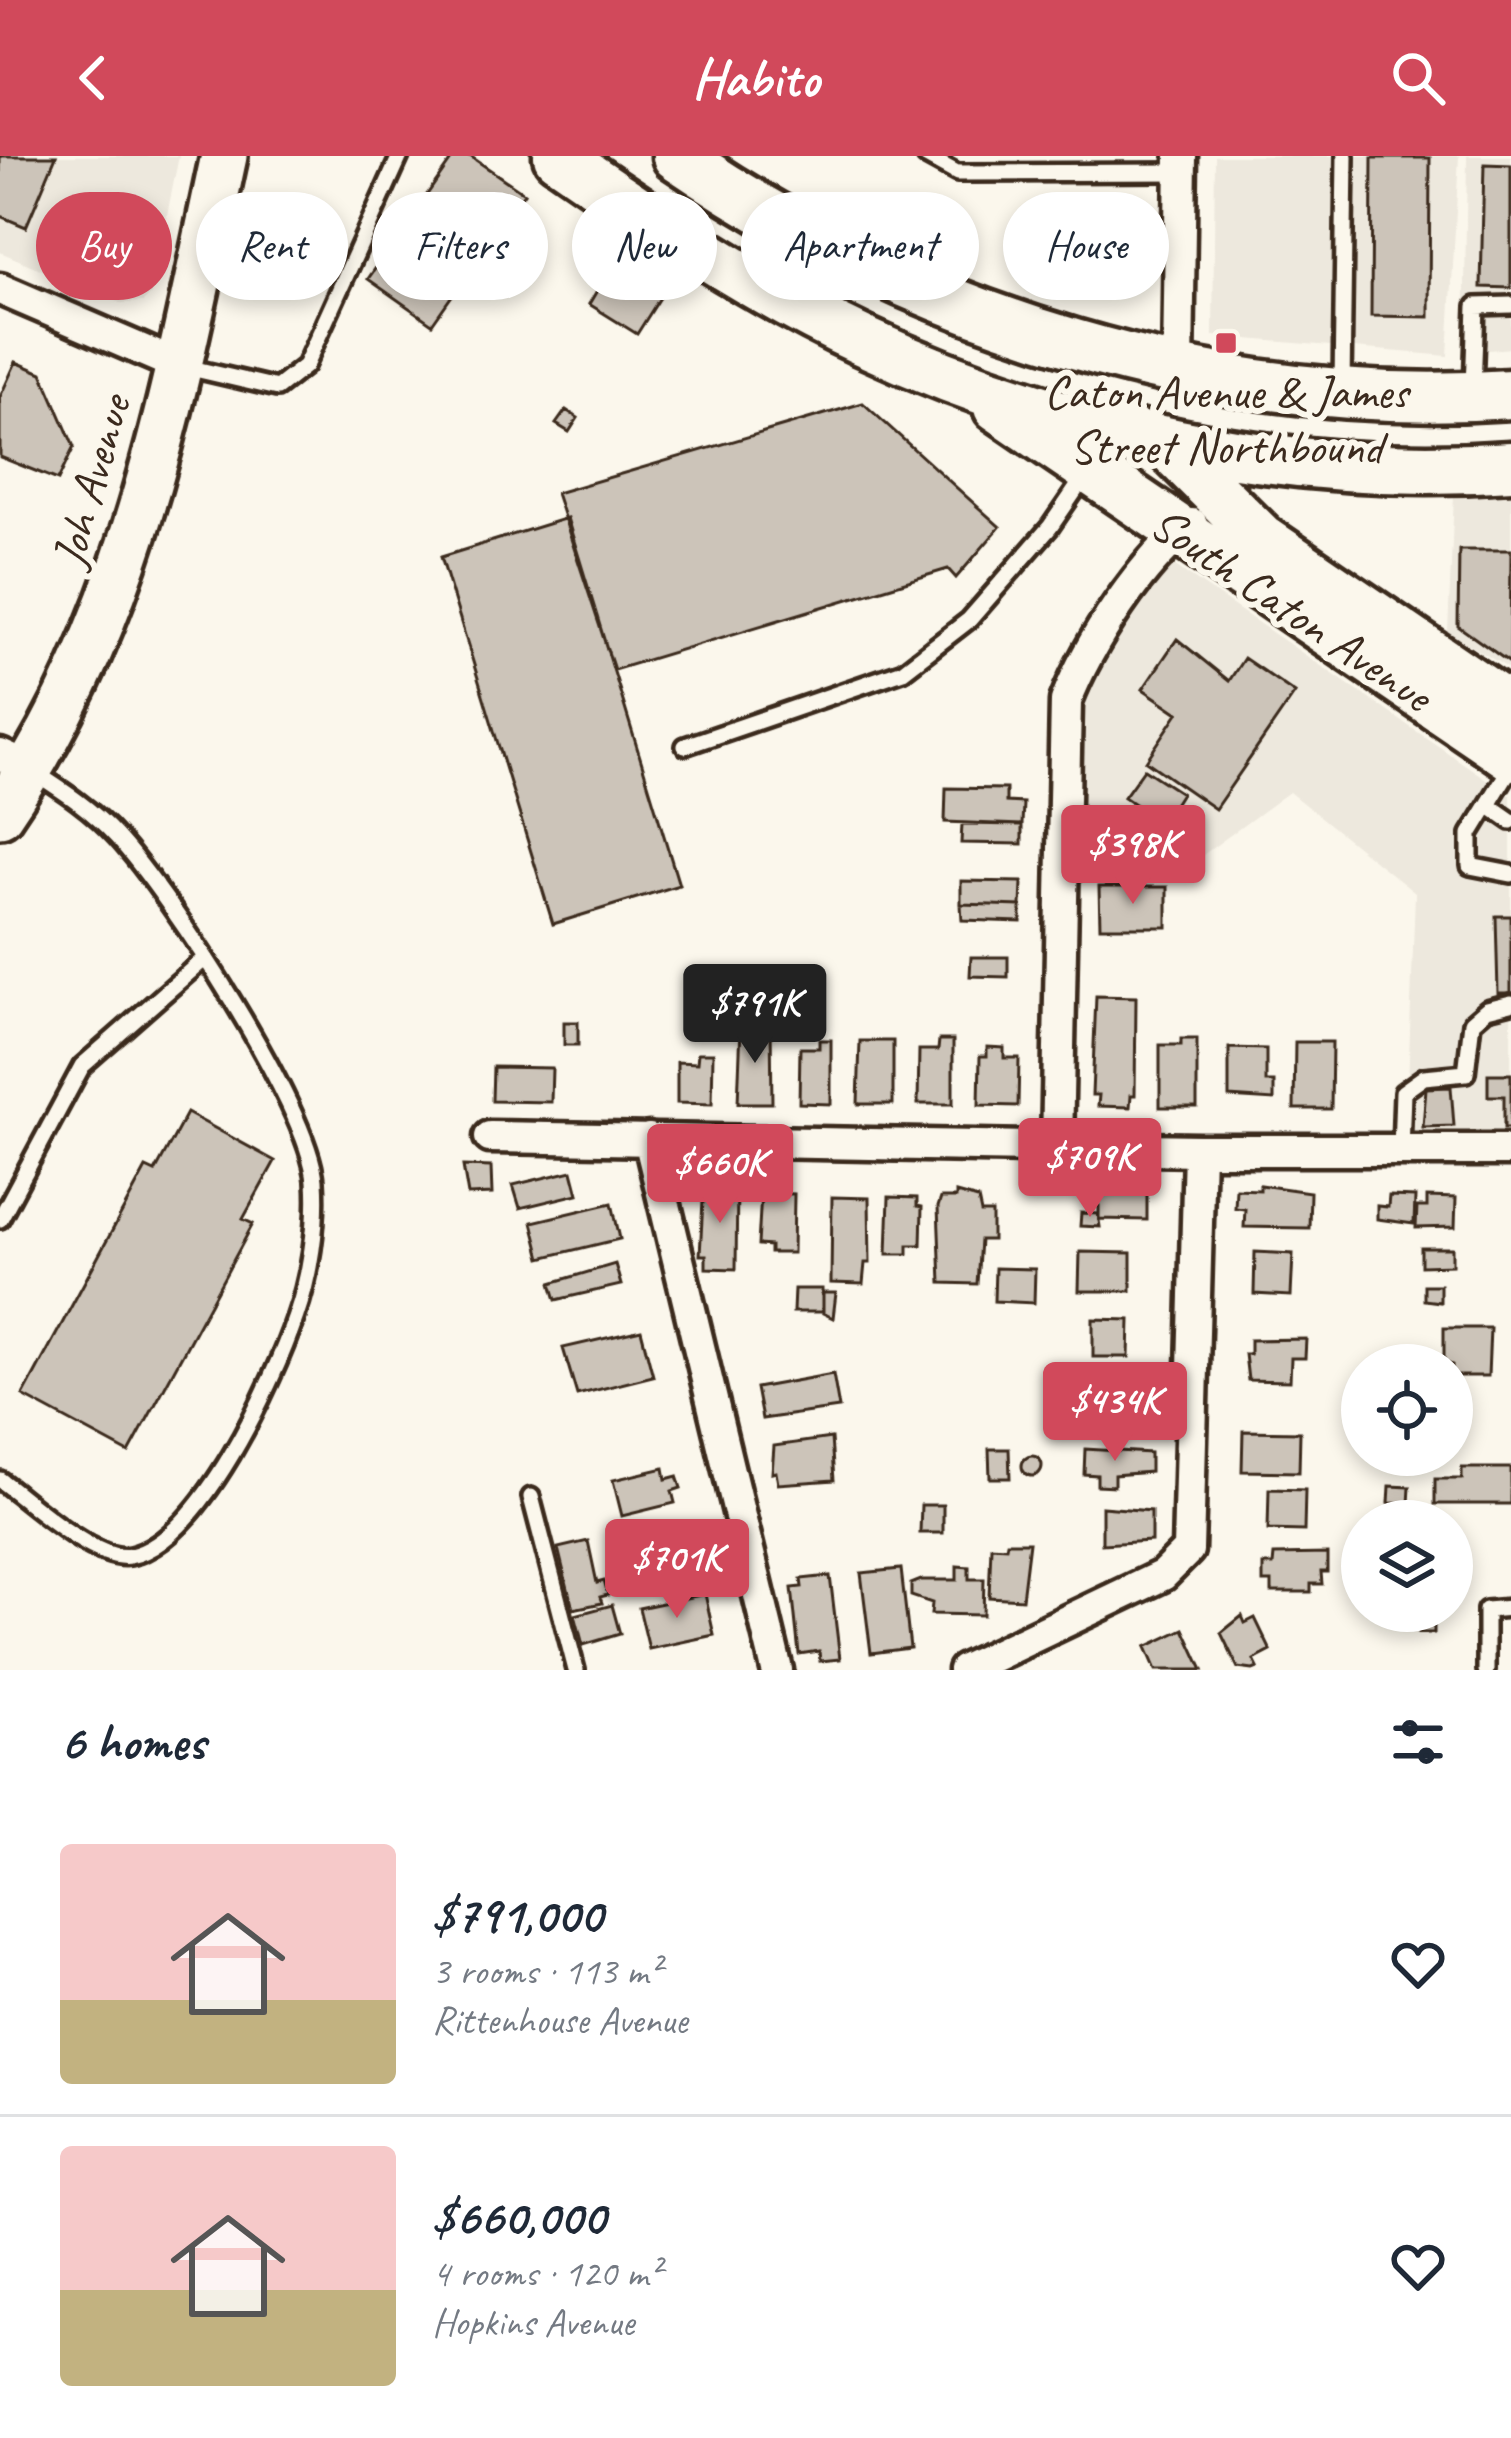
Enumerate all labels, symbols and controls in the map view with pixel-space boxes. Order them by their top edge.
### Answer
text: Habito [692,44,819,112]
icon: back [60,45,126,111]
icon: search [1385,45,1451,111]
chip: Buy [36,192,172,300]
chip: Rent [196,192,348,300]
chip: Filters [372,192,548,300]
chip: New [572,192,717,300]
chip: Apartment [741,192,979,300]
chip: House [1003,192,1169,300]
marker: Caton Avenue & James Street Northbound [1213,330,1239,356]
place label: Caton Avenue & James Street Northbound [1044,362,1412,477]
street label: Joh Avenue [37,385,145,576]
street label: South Caton Avenue [1139,493,1446,727]
pin: $398K [1049,805,1217,907]
text: $398K [1088,819,1178,868]
pin: $791K [671,964,839,1066]
text: $791K [710,978,800,1027]
pin: $709K [1006,1118,1174,1220]
pin: $660K [636,1124,804,1226]
text: $709K [1045,1132,1135,1181]
text: $660K [674,1138,766,1187]
map controls [1341,1344,1473,1632]
button: locate [1341,1344,1473,1476]
pin: $434K [1031,1362,1199,1464]
text: $434K [1070,1376,1160,1425]
button: layers [1341,1500,1473,1632]
pin: $701K [593,1519,761,1621]
text: $701K [632,1533,722,1582]
icon: filters [1385,1709,1451,1775]
text: 6 homes [60,1710,205,1774]
text: $791,000 [432,1883,602,1947]
icon: home [156,1892,300,2036]
icon: heart [1385,1931,1451,1997]
text: 3 rooms · 113 m² [432,1947,660,1996]
text: Rittenhouse Avenue [432,1996,687,2045]
text: $660,000 [432,2185,605,2249]
icon: home [156,2194,300,2338]
icon: heart [1385,2233,1451,2299]
text: 4 rooms · 120 m² [432,2249,660,2298]
text: Hopkins Avenue [432,2298,634,2347]

